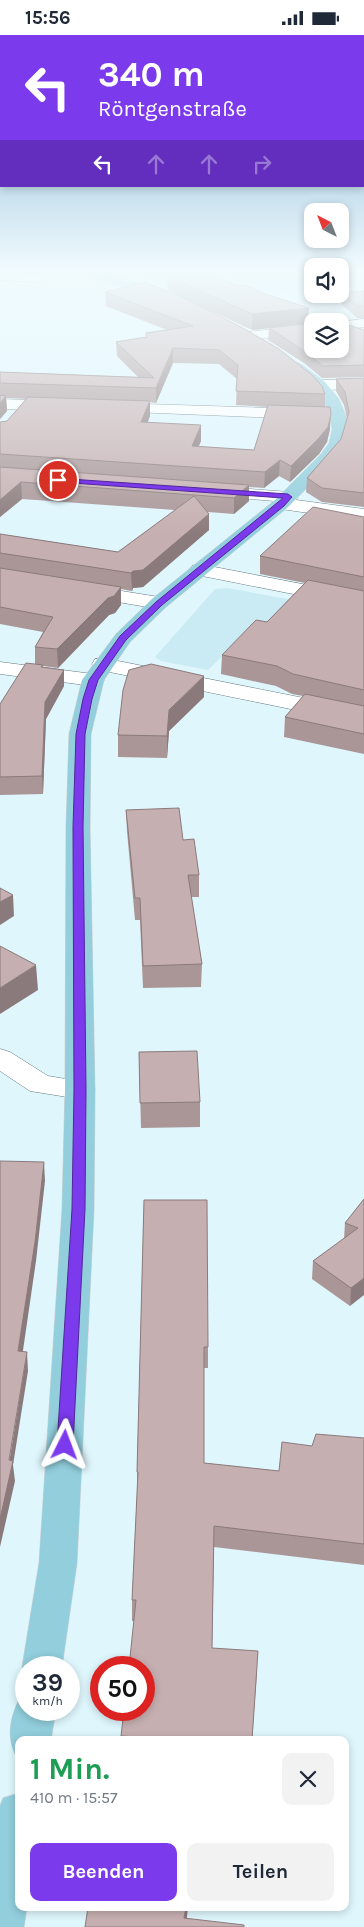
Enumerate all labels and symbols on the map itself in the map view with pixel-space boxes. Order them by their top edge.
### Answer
north arrow [304,203,349,247]
pin [37,459,79,501]
position arrow [38,1418,90,1470]
speed limit sign: 50 [90,1656,155,1721]

